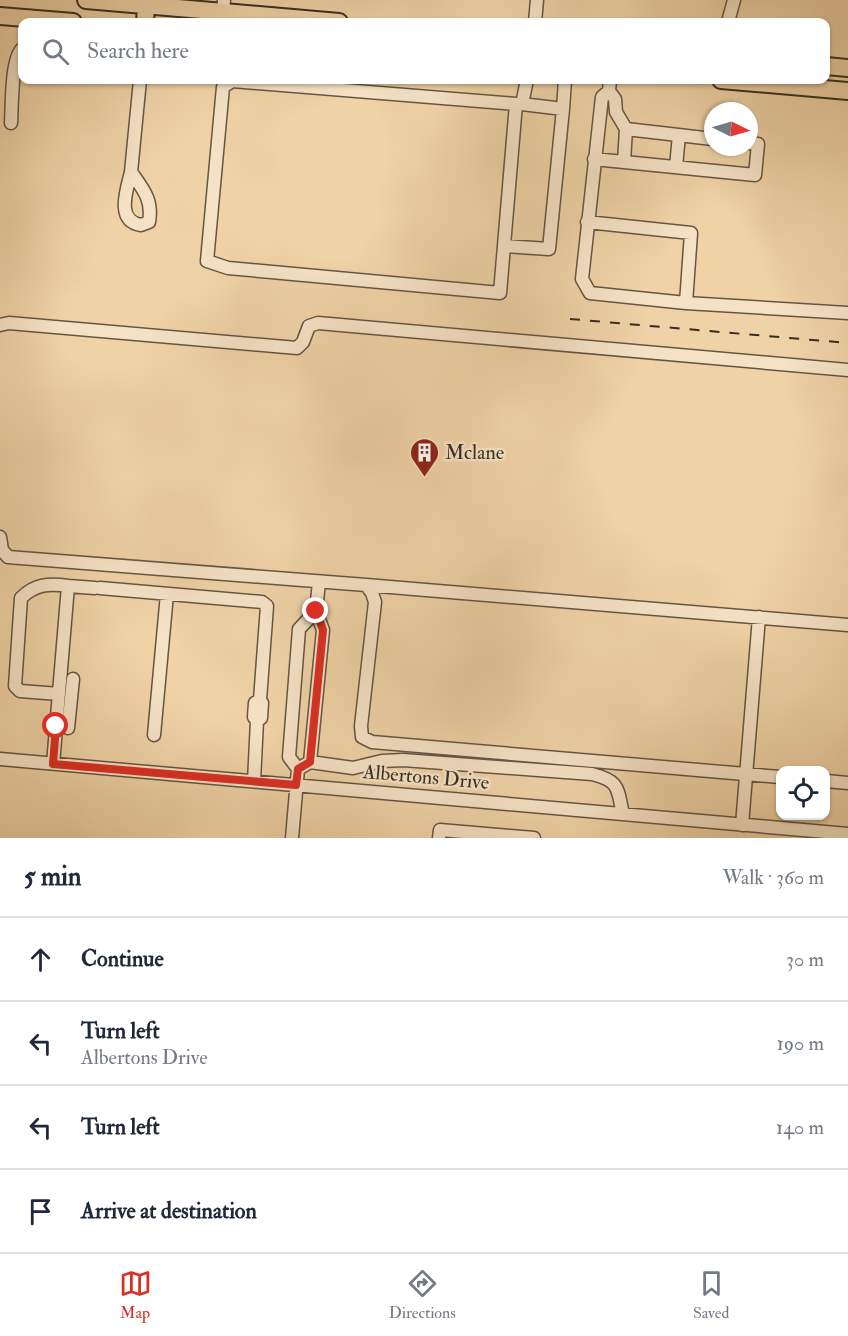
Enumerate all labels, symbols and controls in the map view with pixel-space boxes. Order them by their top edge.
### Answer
search box [18,18,830,84]
icon: search [39,35,72,68]
text: Search here [87,37,189,65]
north arrow [704,102,758,156]
building icon: Mclane [408,436,440,478]
place label: Mclane [445,440,504,465]
route end [302,597,328,623]
route start [42,712,68,738]
street label: Albertons Drive [361,759,490,795]
map controls [776,766,830,820]
button: locate [776,766,830,820]
text: 5 min [24,861,81,893]
text: Walk · 360 m [722,865,824,890]
icon: ahead [24,943,57,976]
text: Continue [81,945,164,973]
text: 30 m [786,947,824,972]
text: Turn left [81,1017,160,1045]
icon: left [24,1027,57,1060]
text: 190 m [777,1031,824,1056]
text: Albertons Drive [81,1045,208,1070]
icon: left [24,1111,57,1144]
text: Turn left [81,1113,160,1141]
text: 140 m [776,1115,824,1140]
icon: arrive [24,1195,57,1228]
text: Arrive at destination [81,1197,257,1225]
tab: Map [119,1267,152,1323]
tab: Directions [389,1267,456,1323]
tab: Saved [693,1267,729,1323]

